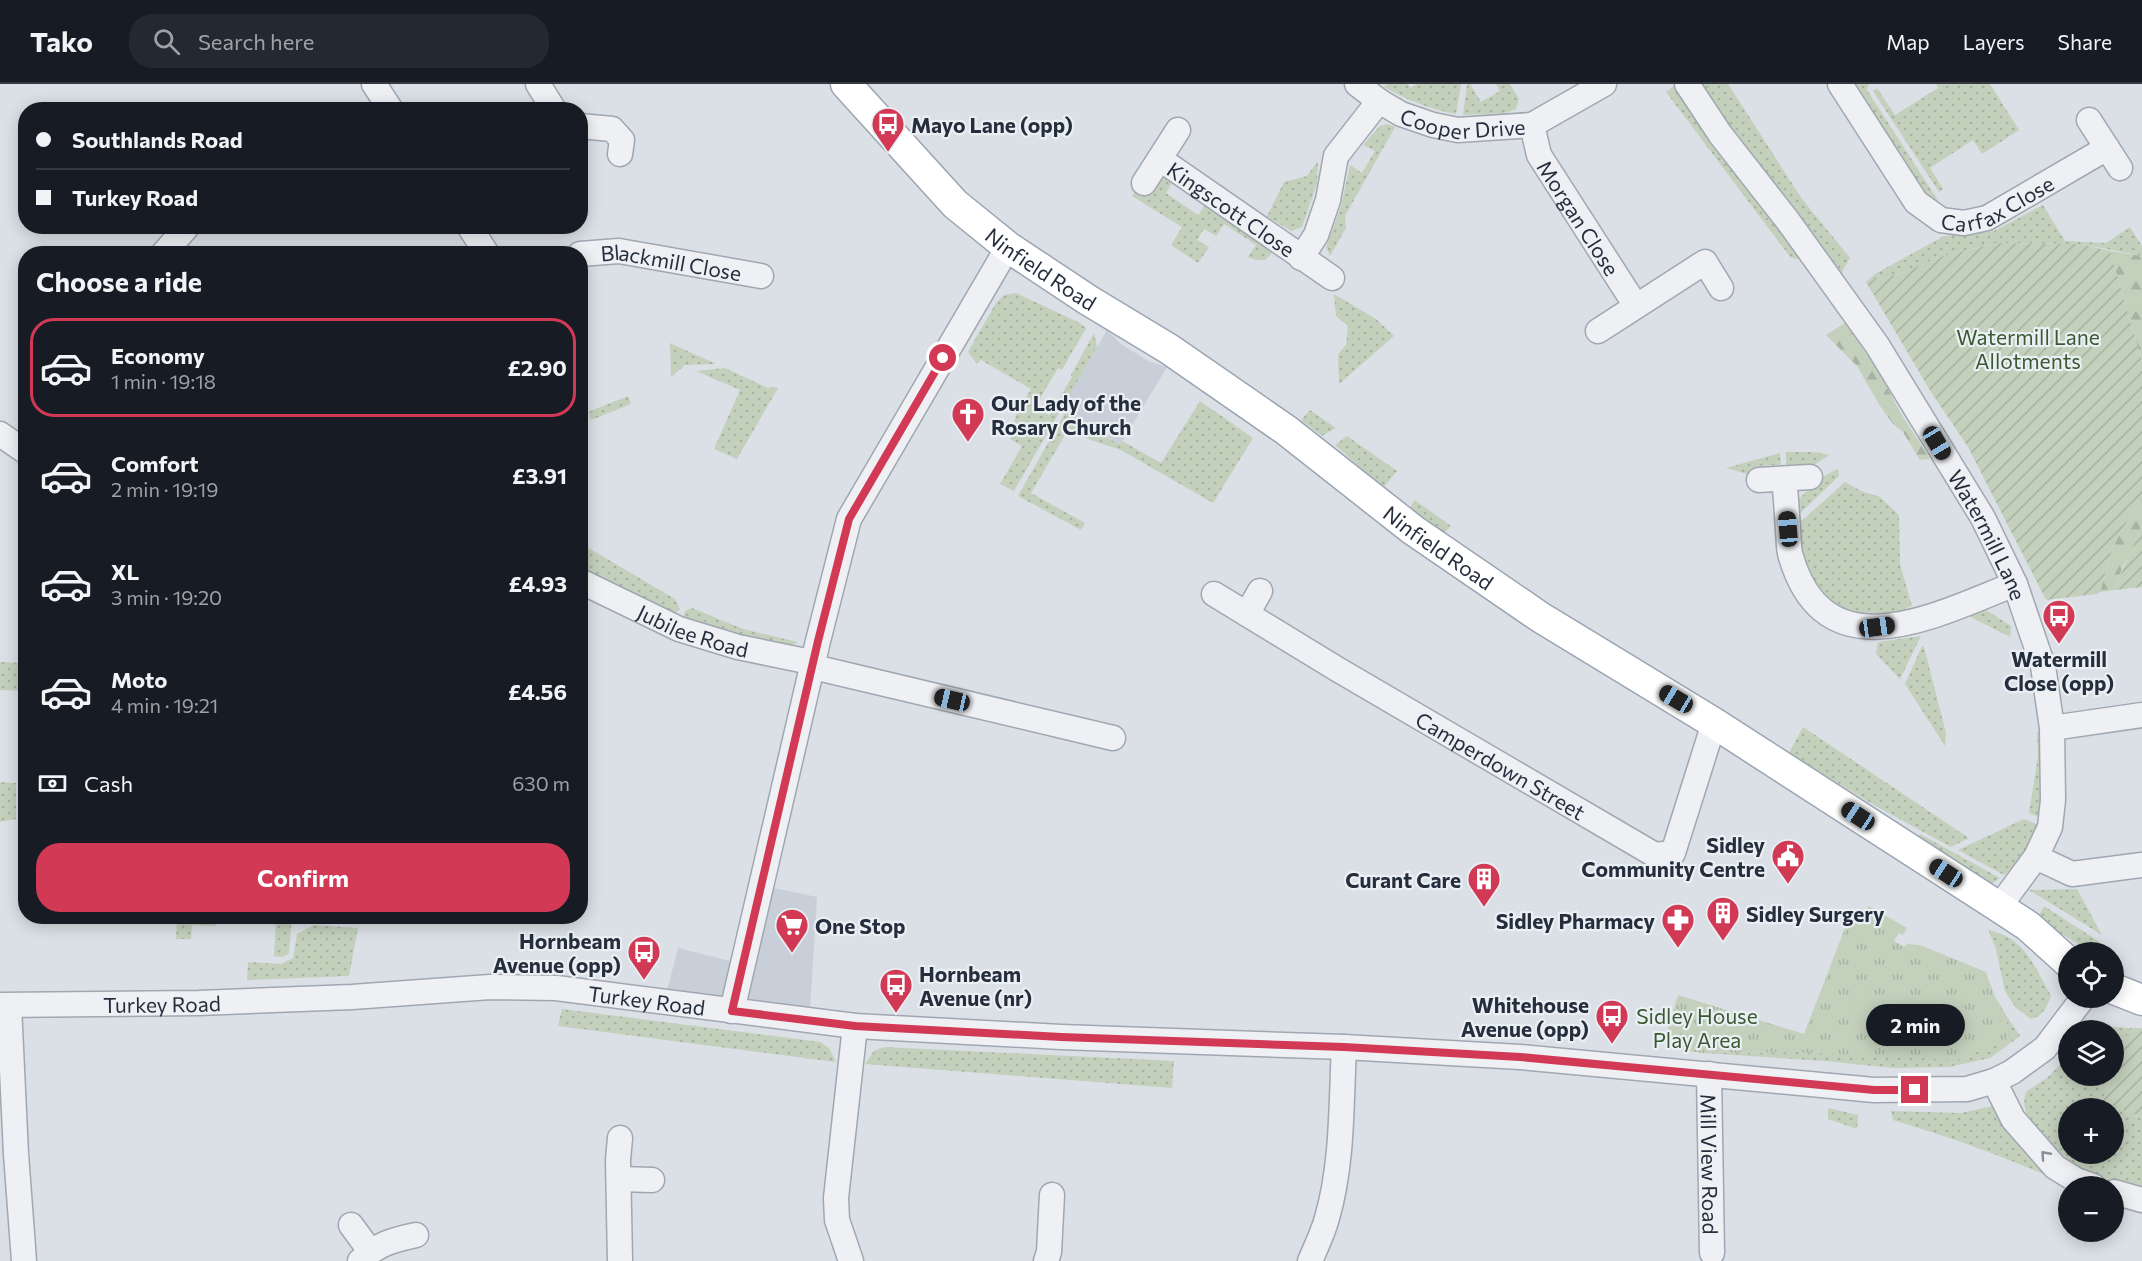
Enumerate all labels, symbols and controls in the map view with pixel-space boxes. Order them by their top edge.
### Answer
search box [129,14,549,68]
text: Tako [30,24,93,58]
icon: search [150,25,183,58]
text: Search here [198,28,314,55]
text: Map [1886,29,1930,54]
text: Layers [1963,29,2025,54]
text: Share [2058,29,2112,54]
street label: Cooper Drive [1397,102,1526,143]
bus stop icon: Mayo Lane (opp) [870,106,906,153]
place label: Mayo Lane (opp) [911,112,1073,137]
text: Southlands Road [72,126,243,153]
street label: Morgan Close [1533,155,1625,280]
street label: Kingscott Close [1163,156,1300,261]
street label: Carfax Close [1940,170,2058,236]
text: Turkey Road [72,184,198,211]
street label: Ninfield Road [981,222,1101,315]
street label: Blackmill Close [600,239,744,285]
text: Choose a ride [36,265,202,298]
park label: Watermill Lane Allotments [1956,324,2100,373]
icon: car [39,341,93,395]
text: Economy [111,342,205,369]
route start [929,344,956,371]
text: £2.90 [507,354,567,381]
text: 1 min · 19:18 [111,369,216,393]
place label: Our Lady of the Rosary Church [991,390,1141,439]
church icon: Our Lady of the Rosary Church [950,396,986,443]
car [1920,423,1954,463]
icon: car [39,449,93,503]
text: Comfort [111,450,199,477]
text: £3.91 [512,462,567,489]
street label: Watermill Lane [1944,465,2032,603]
text: 2 min · 19:19 [111,477,218,501]
street label: Ninfield Road [1379,500,1499,594]
car [1777,510,1799,548]
icon: car [39,557,93,611]
text: XL [111,558,139,585]
text: £4.93 [508,570,567,597]
text: 3 min · 19:20 [111,585,222,609]
street label: Jubilee Road [634,598,751,661]
bus stop icon: Watermill Close (opp) [2041,598,2077,645]
car [1858,616,1896,638]
place label: Watermill Close (opp) [2004,646,2114,695]
icon: car [39,665,93,719]
text: Moto [111,666,167,693]
text: £4.56 [508,678,567,705]
car [1656,682,1696,716]
car [932,687,972,713]
text: 4 min · 19:21 [111,693,218,717]
street label: Camperdown Street [1412,706,1590,824]
icon: cash [36,767,69,800]
text: Cash [84,770,133,797]
text: 630 m [512,771,570,795]
car [1838,799,1878,833]
place label: Sidley Community Centre [1581,832,1765,881]
public building icon: Sidley Community Centre [1770,838,1806,885]
button: Confirm [36,843,570,912]
car [1926,856,1966,890]
building icon: Curant Care [1466,861,1502,908]
place label: Curant Care [1345,867,1461,892]
building icon: Sidley Surgery [1705,895,1741,942]
place label: Sidley Surgery [1746,901,1885,926]
pharmacy icon: Sidley Pharmacy [1660,902,1696,949]
supermarket icon: One Stop [774,907,810,954]
place label: Sidley Pharmacy [1496,908,1655,933]
place label: One Stop [815,913,905,938]
place label: Hornbeam Avenue (opp) [493,928,621,977]
bus stop icon: Hornbeam Avenue (opp) [626,934,662,981]
map controls [2058,942,2124,1242]
button: locate [2058,942,2124,1008]
place label: Hornbeam Avenue (nr) [919,961,1032,1010]
bus stop icon: Hornbeam Avenue (nr) [878,967,914,1014]
street label: Turkey Road [587,980,707,1019]
street label: Turkey Road [103,990,221,1016]
place label: Whitehouse Avenue (opp) [1461,992,1589,1041]
bus stop icon: Whitehouse Avenue (opp) [1594,998,1630,1045]
park label: Sidley House Play Area [1636,1003,1758,1052]
callout: 2 min [1866,1003,1964,1045]
text: 2 min [1891,1013,1940,1037]
button: layers [2058,1020,2124,1086]
route end [1901,1076,1928,1103]
street label: Mill View Road [1697,1093,1724,1235]
button: + [2058,1098,2124,1164]
one-way arrow [2041,1151,2052,1162]
button: − [2058,1176,2124,1242]

